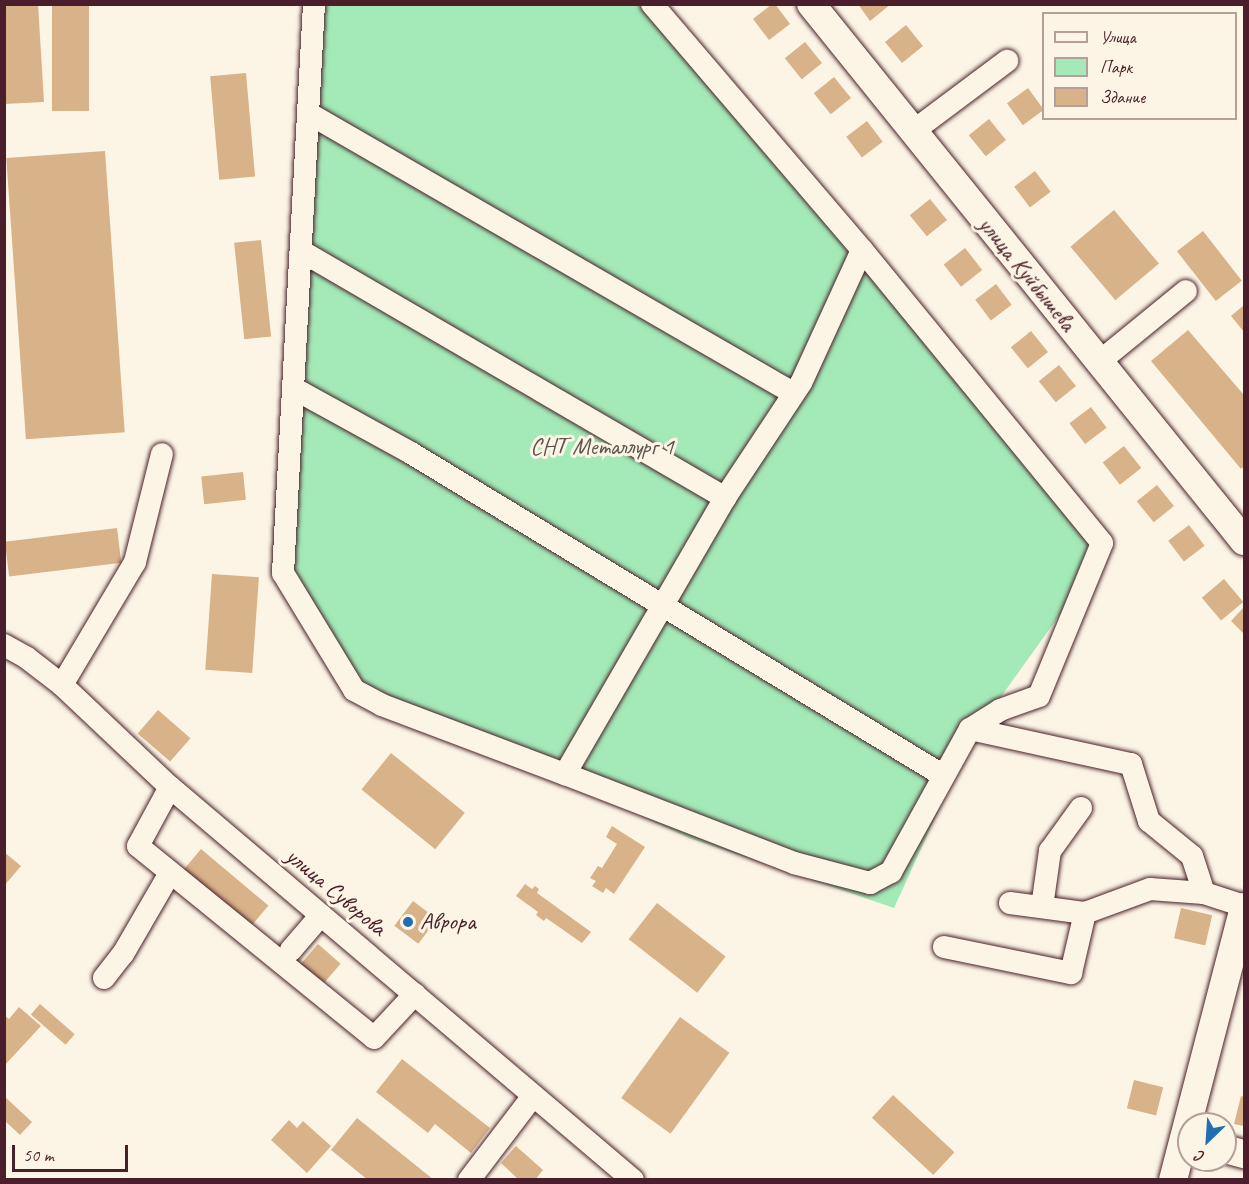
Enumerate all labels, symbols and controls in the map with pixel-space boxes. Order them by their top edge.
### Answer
legend [1042,12,1237,120]
text: Улица [1100,26,1136,48]
text: Парк [1100,56,1132,78]
text: Здание [1100,86,1145,108]
street label: улица Куйбышева [972,211,1082,337]
park label: СНТ Металлург 1 [530,433,674,461]
street label: улица Суворова [280,842,392,942]
place label: Аврора [420,908,476,936]
marker: Аврора [401,915,415,929]
north arrow [1177,1112,1237,1172]
scale bar [15,1133,130,1171]
text: 50 m [23,1144,54,1166]
text: С [1192,1146,1208,1167]

